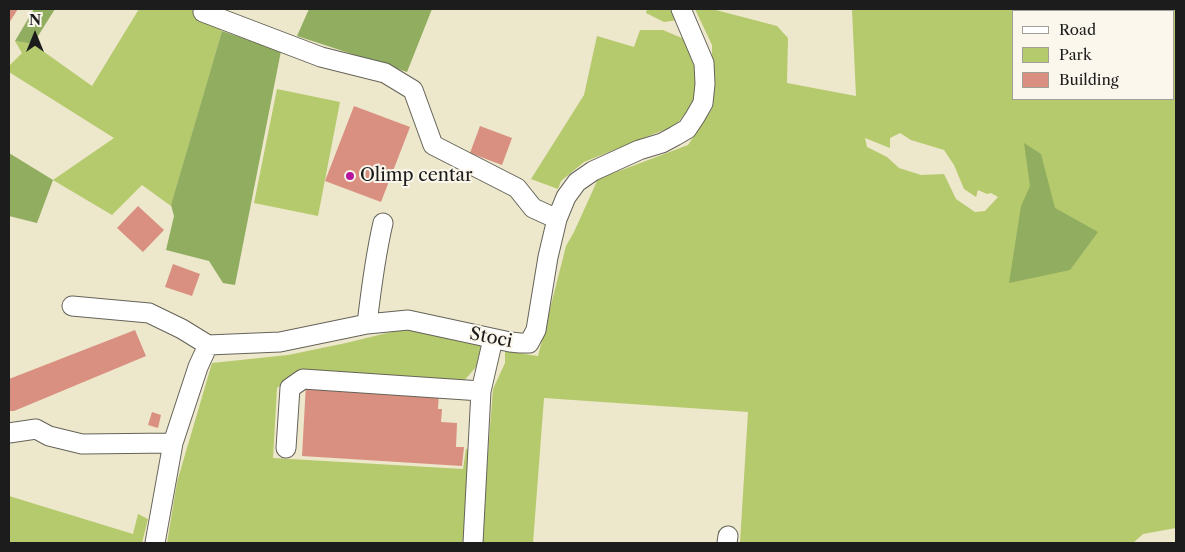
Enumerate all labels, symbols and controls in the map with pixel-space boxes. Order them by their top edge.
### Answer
north arrow [10,10,60,60]
legend [1012,10,1175,100]
text: N [29,11,41,29]
text: Road [1059,20,1096,39]
text: Park [1059,45,1092,64]
text: Building [1059,70,1119,89]
place label: Olimp centar [360,165,473,187]
marker: Olimp centar [344,170,356,182]
street label: Stoci [468,323,514,353]

